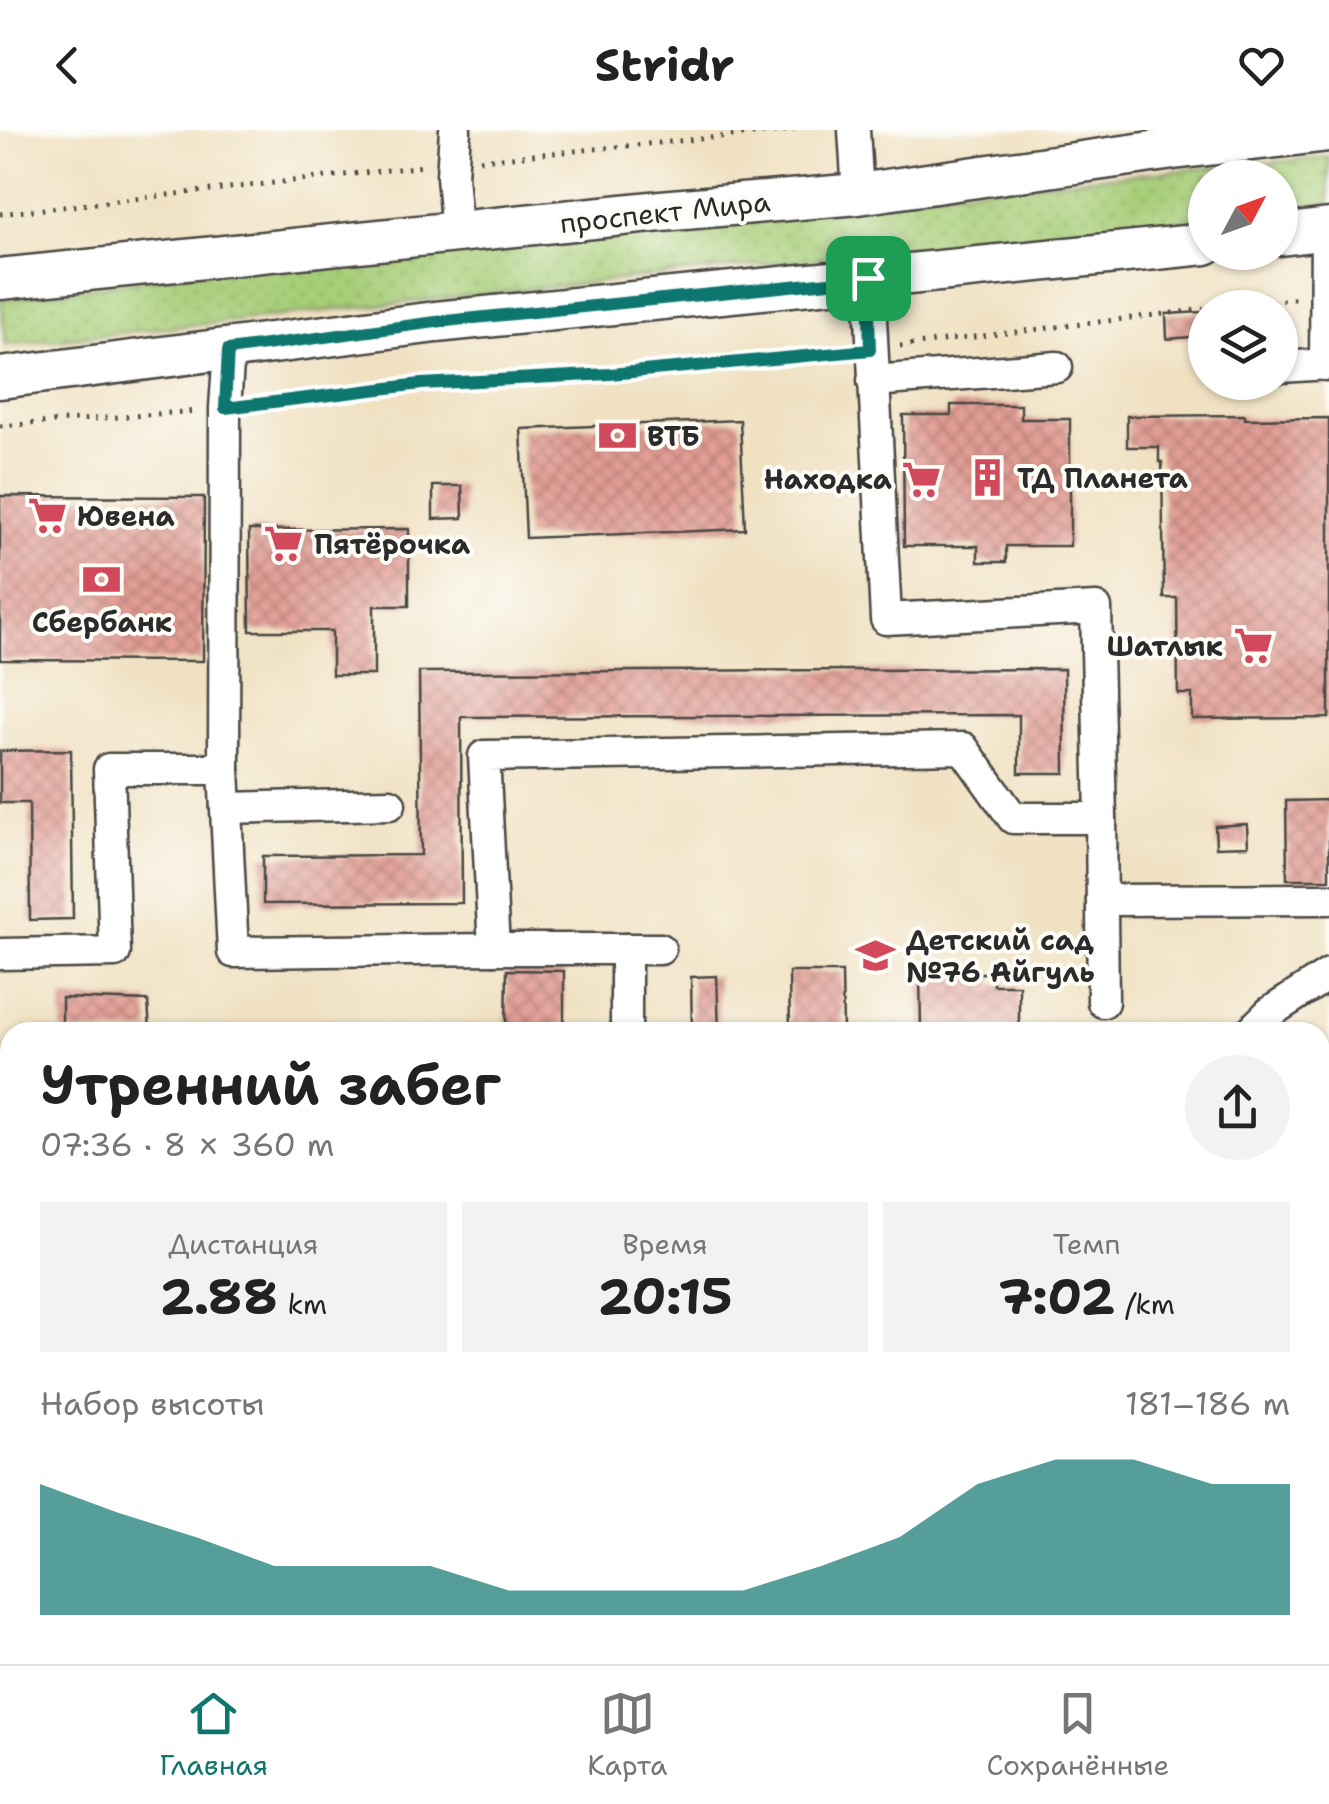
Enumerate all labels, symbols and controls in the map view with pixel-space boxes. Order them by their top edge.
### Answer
text: Stridr [595,35,734,95]
icon: back [40,38,95,93]
icon: heart [1234,38,1289,93]
north arrow [1188,160,1298,270]
map controls [1188,160,1298,400]
street label: проспект Мира [558,182,772,242]
pin [826,236,911,321]
icon: arrive [841,251,896,306]
button: layers [1188,290,1298,400]
bank icon: ВТБ [596,415,638,457]
place label: ВТБ [647,417,700,455]
building icon: ТД Планета [966,457,1008,499]
supermarket icon: Находка [901,458,943,500]
place label: ТД Планета [1017,459,1188,497]
place label: Находка [764,460,892,498]
supermarket icon: Ювена [26,495,68,537]
place label: Ювена [77,497,175,535]
supermarket icon: Пятёрочка [263,523,305,565]
place label: Пятёрочка [314,525,470,563]
bank icon: Сбербанк [81,558,123,600]
place label: Сбербанк [32,603,172,641]
supermarket icon: Шатлык [1232,625,1274,667]
place label: Шатлык [1107,627,1223,665]
place label: Детский сад №76 Айгуль [906,921,1095,991]
school or university icon: Детский сад №76 Айгуль [855,935,897,977]
text: Утренний забег [40,1048,501,1122]
button: share [1185,1055,1290,1160]
text: 07:36 · 8 × 360 m [40,1123,334,1166]
text: Дистанция [168,1225,318,1263]
text: Время [622,1225,708,1263]
text: Темп [1053,1225,1121,1263]
text: 2.88 [160,1263,278,1330]
text: 20:15 [597,1263,733,1330]
text: 7:02 [998,1263,1115,1330]
text: km [278,1285,327,1323]
text: /km [1115,1285,1175,1323]
text: Набор высоты [40,1382,265,1425]
text: 181–186 m [1125,1382,1290,1425]
tab: Главная [160,1686,268,1784]
tab: Карта [587,1686,667,1784]
tab: Сохранённые [986,1686,1169,1784]

